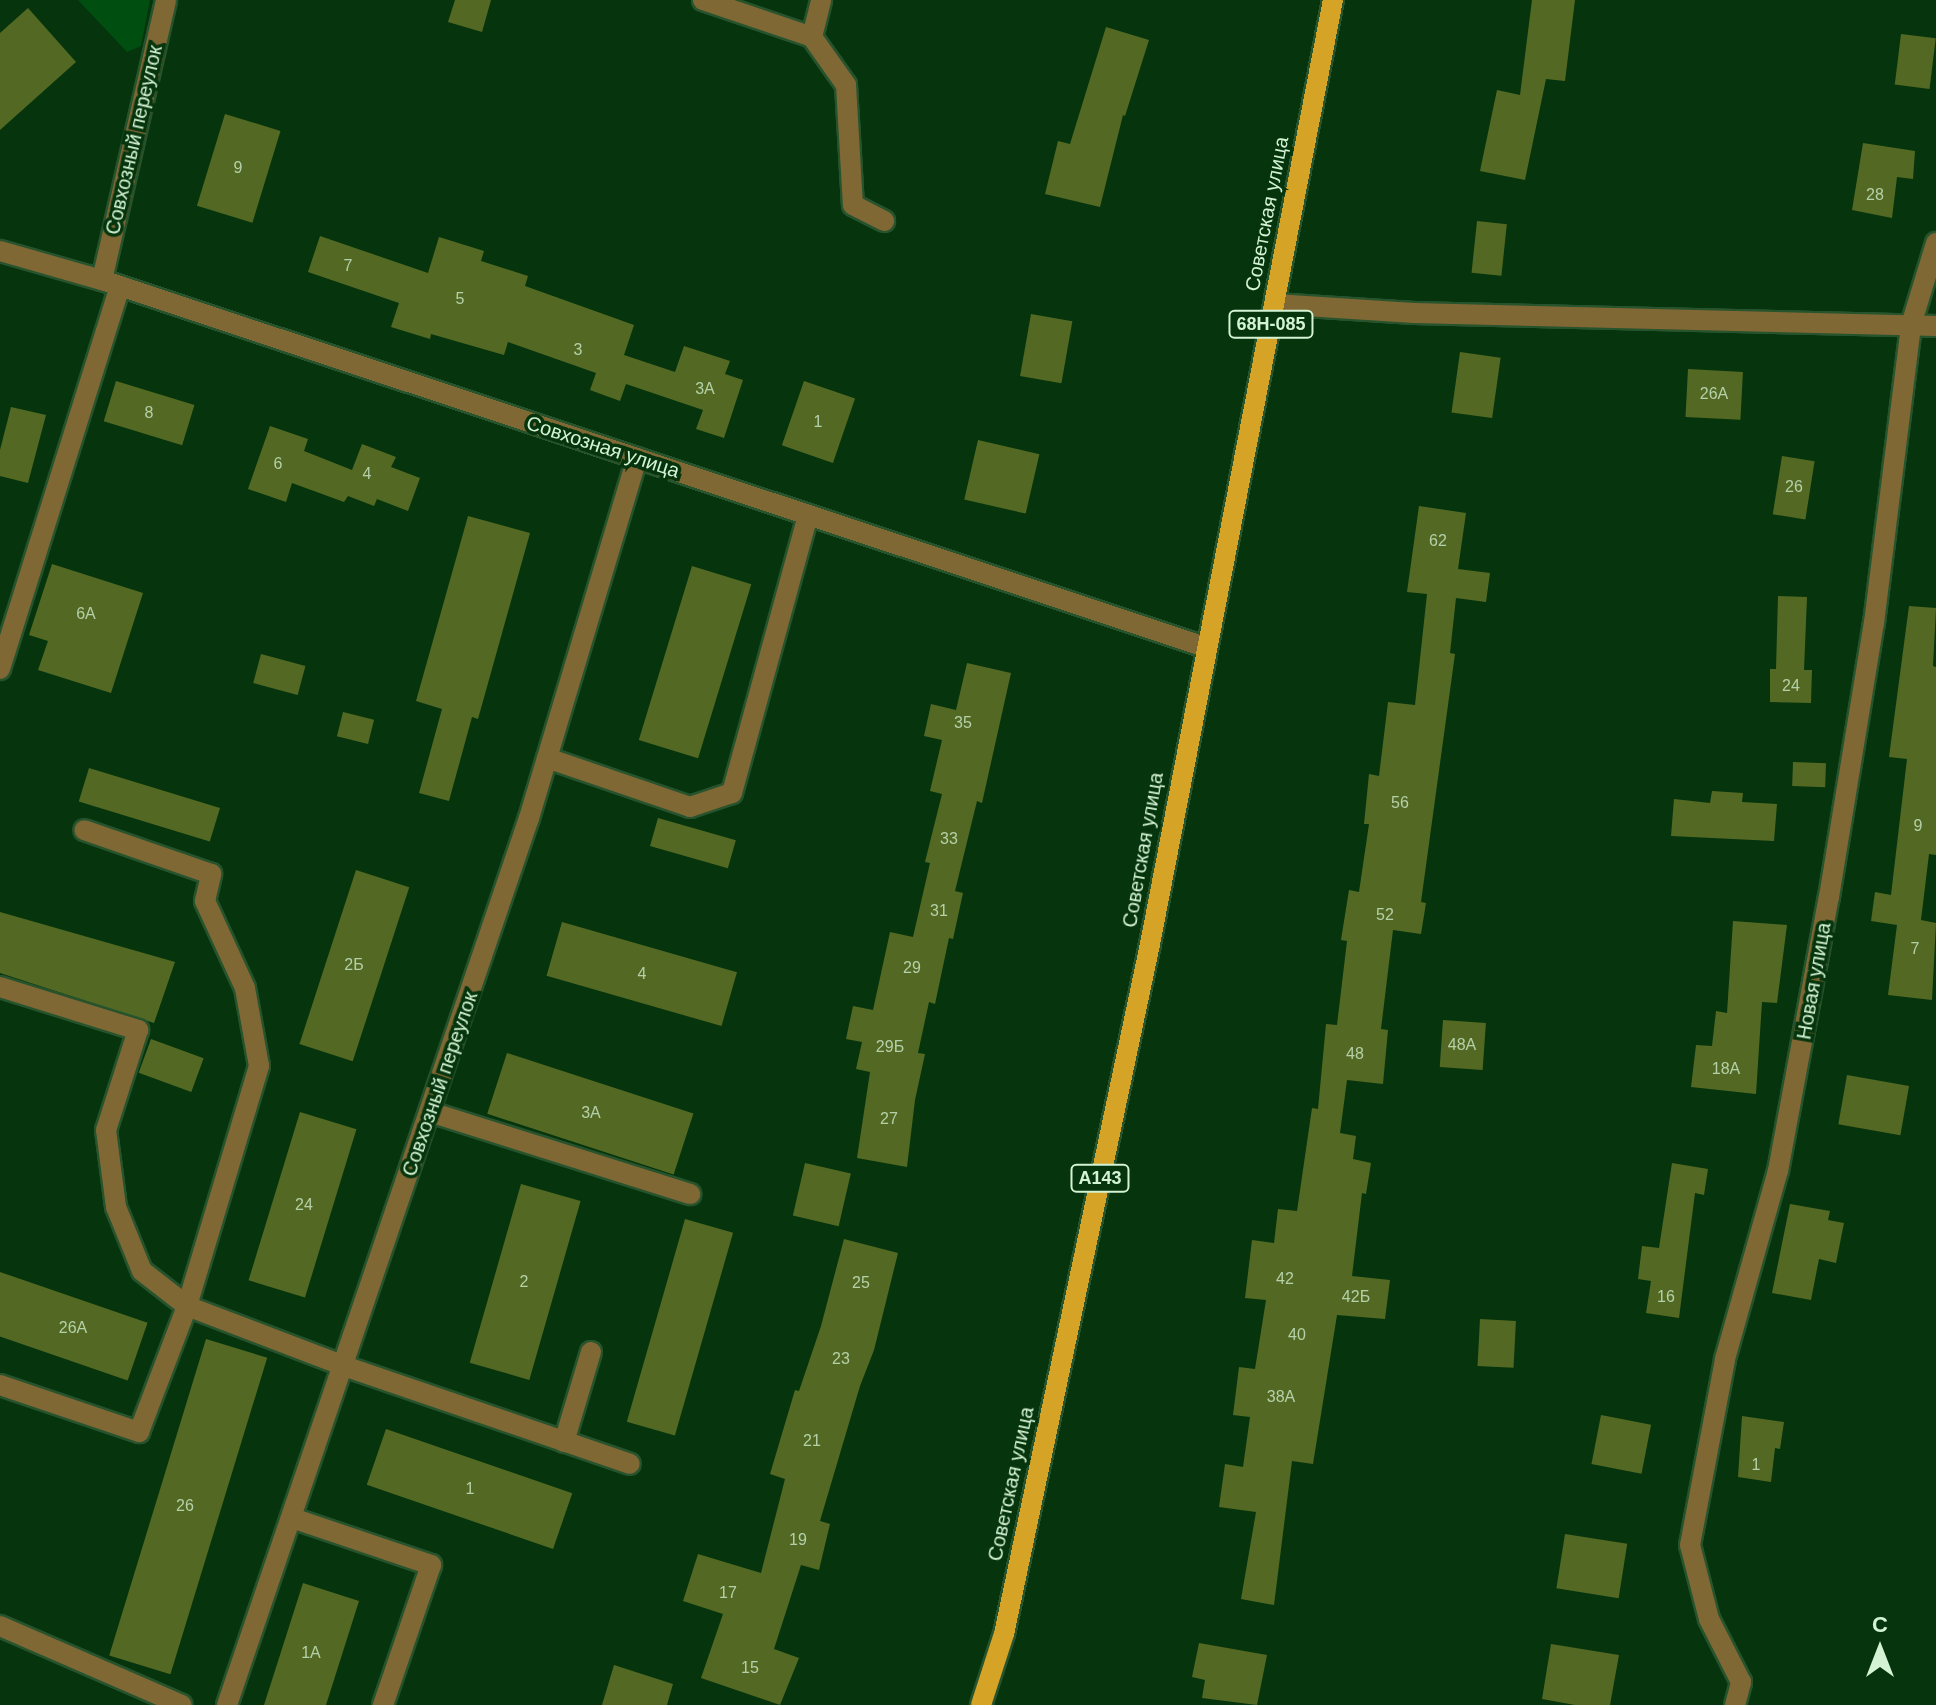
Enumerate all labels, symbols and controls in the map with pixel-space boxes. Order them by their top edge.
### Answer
street label: Совхозный переулок [101,43,167,237]
street label: Советская улица [1240,135,1294,293]
house number: 9 [234,158,242,178]
house number: 28 [1866,185,1884,205]
house number: 7 [344,256,352,276]
house number: 5 [456,289,464,309]
road number: 68Н-085 [1227,310,1315,338]
house number: 3 [574,340,582,360]
house number: 3А [695,379,715,399]
house number: 26А [1700,384,1728,404]
house number: 8 [145,403,153,423]
street label: Совхозная улица [523,411,683,483]
house number: 1 [814,412,822,432]
house number: 6 [274,454,282,474]
house number: 4 [363,464,371,484]
house number: 26 [1785,477,1803,497]
house number: 62 [1429,531,1447,551]
house number: 6А [76,604,96,624]
house number: 24 [1782,676,1800,696]
house number: 35 [954,713,972,733]
street label: Советская улица [1118,771,1168,929]
house number: 56 [1391,793,1409,813]
house number: 9 [1914,816,1922,836]
house number: 33 [940,829,958,849]
house number: 31 [930,901,948,921]
house number: 52 [1376,905,1394,925]
street label: Новая улица [1792,921,1836,1041]
house number: 7 [1911,939,1919,959]
house number: 2Б [344,955,364,975]
house number: 29 [903,958,921,978]
house number: 4 [638,964,646,984]
street label: Совхозный переулок [397,989,483,1179]
house number: 48А [1448,1035,1476,1055]
house number: 29Б [876,1037,904,1057]
house number: 48 [1346,1044,1364,1064]
house number: 18А [1712,1059,1740,1079]
house number: 3А [581,1103,601,1123]
house number: 27 [880,1109,898,1129]
road number: А143 [1070,1164,1130,1192]
house number: 24 [295,1195,313,1215]
house number: 42 [1276,1269,1294,1289]
house number: 2 [520,1272,528,1292]
house number: 25 [852,1273,870,1293]
house number: 42Б [1342,1287,1370,1307]
house number: 16 [1657,1287,1675,1307]
house number: 26А [59,1318,87,1338]
house number: 40 [1288,1325,1306,1345]
house number: 23 [832,1349,850,1369]
house number: 38А [1267,1387,1295,1407]
street label: Советская улица [983,1405,1039,1563]
house number: 21 [803,1431,821,1451]
house number: 1 [1752,1455,1760,1475]
house number: 1 [466,1479,474,1499]
house number: 26 [176,1496,194,1516]
house number: 19 [789,1530,807,1550]
house number: 17 [719,1583,737,1603]
north arrow [1840,1609,1920,1689]
text: С [1872,1612,1888,1637]
house number: 1А [301,1643,321,1663]
house number: 15 [741,1658,759,1678]

